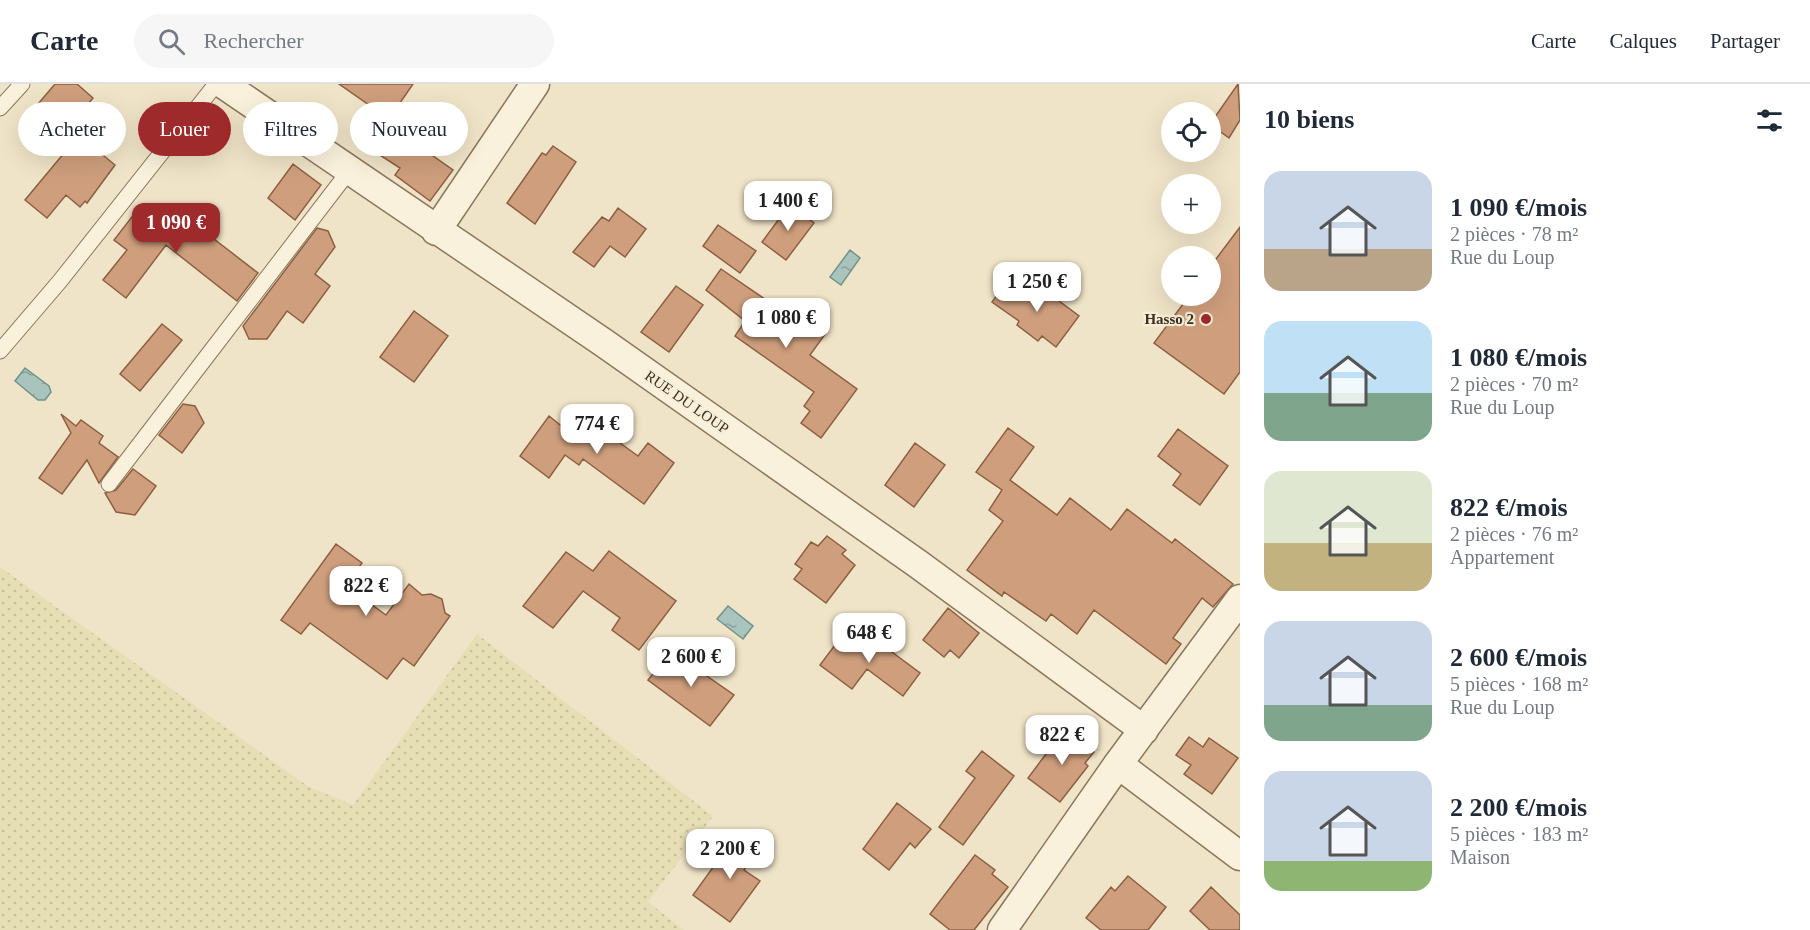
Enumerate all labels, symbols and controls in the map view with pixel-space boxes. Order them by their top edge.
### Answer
search box [134,14,554,68]
text: Carte [30,25,98,56]
icon: search [155,25,188,58]
text: Rechercher [203,28,304,53]
text: Carte [1531,29,1576,53]
text: Calques [1609,29,1677,53]
text: Partager [1710,29,1780,53]
chip: Acheter [18,102,126,156]
chip: Louer [138,102,231,156]
chip: Filtres [243,102,338,156]
chip: Nouveau [350,102,468,156]
map controls [1161,102,1221,306]
button: locate [1161,102,1221,162]
icon: filters [1753,104,1786,137]
text: 10 biens [1264,105,1354,134]
button: + [1161,174,1221,234]
pin: 1 400 € [733,181,843,232]
text: 1 400 € [758,189,818,211]
text: 1 090 €/mois [1450,193,1587,222]
icon: home [1312,195,1384,267]
pin: 1 090 € [121,203,231,254]
text: 1 090 € [146,211,206,233]
text: 2 pièces · 78 m² [1450,223,1578,245]
button: − [1161,246,1221,306]
text: Rue du Loup [1450,246,1554,268]
pin: 1 250 € [982,262,1092,313]
text: 1 250 € [1007,270,1067,292]
pin: 1 080 € [731,298,841,349]
text: 1 080 € [756,306,816,328]
place label: Hasso 2 [1144,311,1194,327]
marker: Hasso 2 [1199,312,1213,326]
text: 1 080 €/mois [1450,343,1587,372]
icon: home [1312,345,1384,417]
street label: RUE DU LOUP [642,367,732,437]
text: 2 pièces · 70 m² [1450,373,1578,395]
text: Rue du Loup [1450,396,1554,418]
pin: 774 € [555,404,639,455]
text: 774 € [575,412,620,434]
text: 822 €/mois [1450,493,1568,522]
icon: home [1312,495,1384,567]
text: 2 pièces · 76 m² [1450,523,1578,545]
text: Appartement [1450,546,1554,568]
pin: 822 € [324,566,408,617]
text: 822 € [344,574,389,596]
pin: 648 € [827,613,911,664]
text: 648 € [847,621,892,643]
pin: 2 600 € [636,637,746,688]
text: 2 600 €/mois [1450,643,1587,672]
text: 2 600 € [661,645,721,667]
icon: home [1312,645,1384,717]
text: 5 pièces · 168 m² [1450,673,1588,695]
text: Rue du Loup [1450,696,1554,718]
pin: 822 € [1020,715,1104,766]
text: 822 € [1040,723,1085,745]
text: 2 200 €/mois [1450,793,1587,822]
icon: home [1312,795,1384,867]
text: 5 pièces · 183 m² [1450,823,1588,845]
pin: 2 200 € [675,829,785,880]
text: 2 200 € [700,837,760,859]
text: Maison [1450,846,1510,868]

